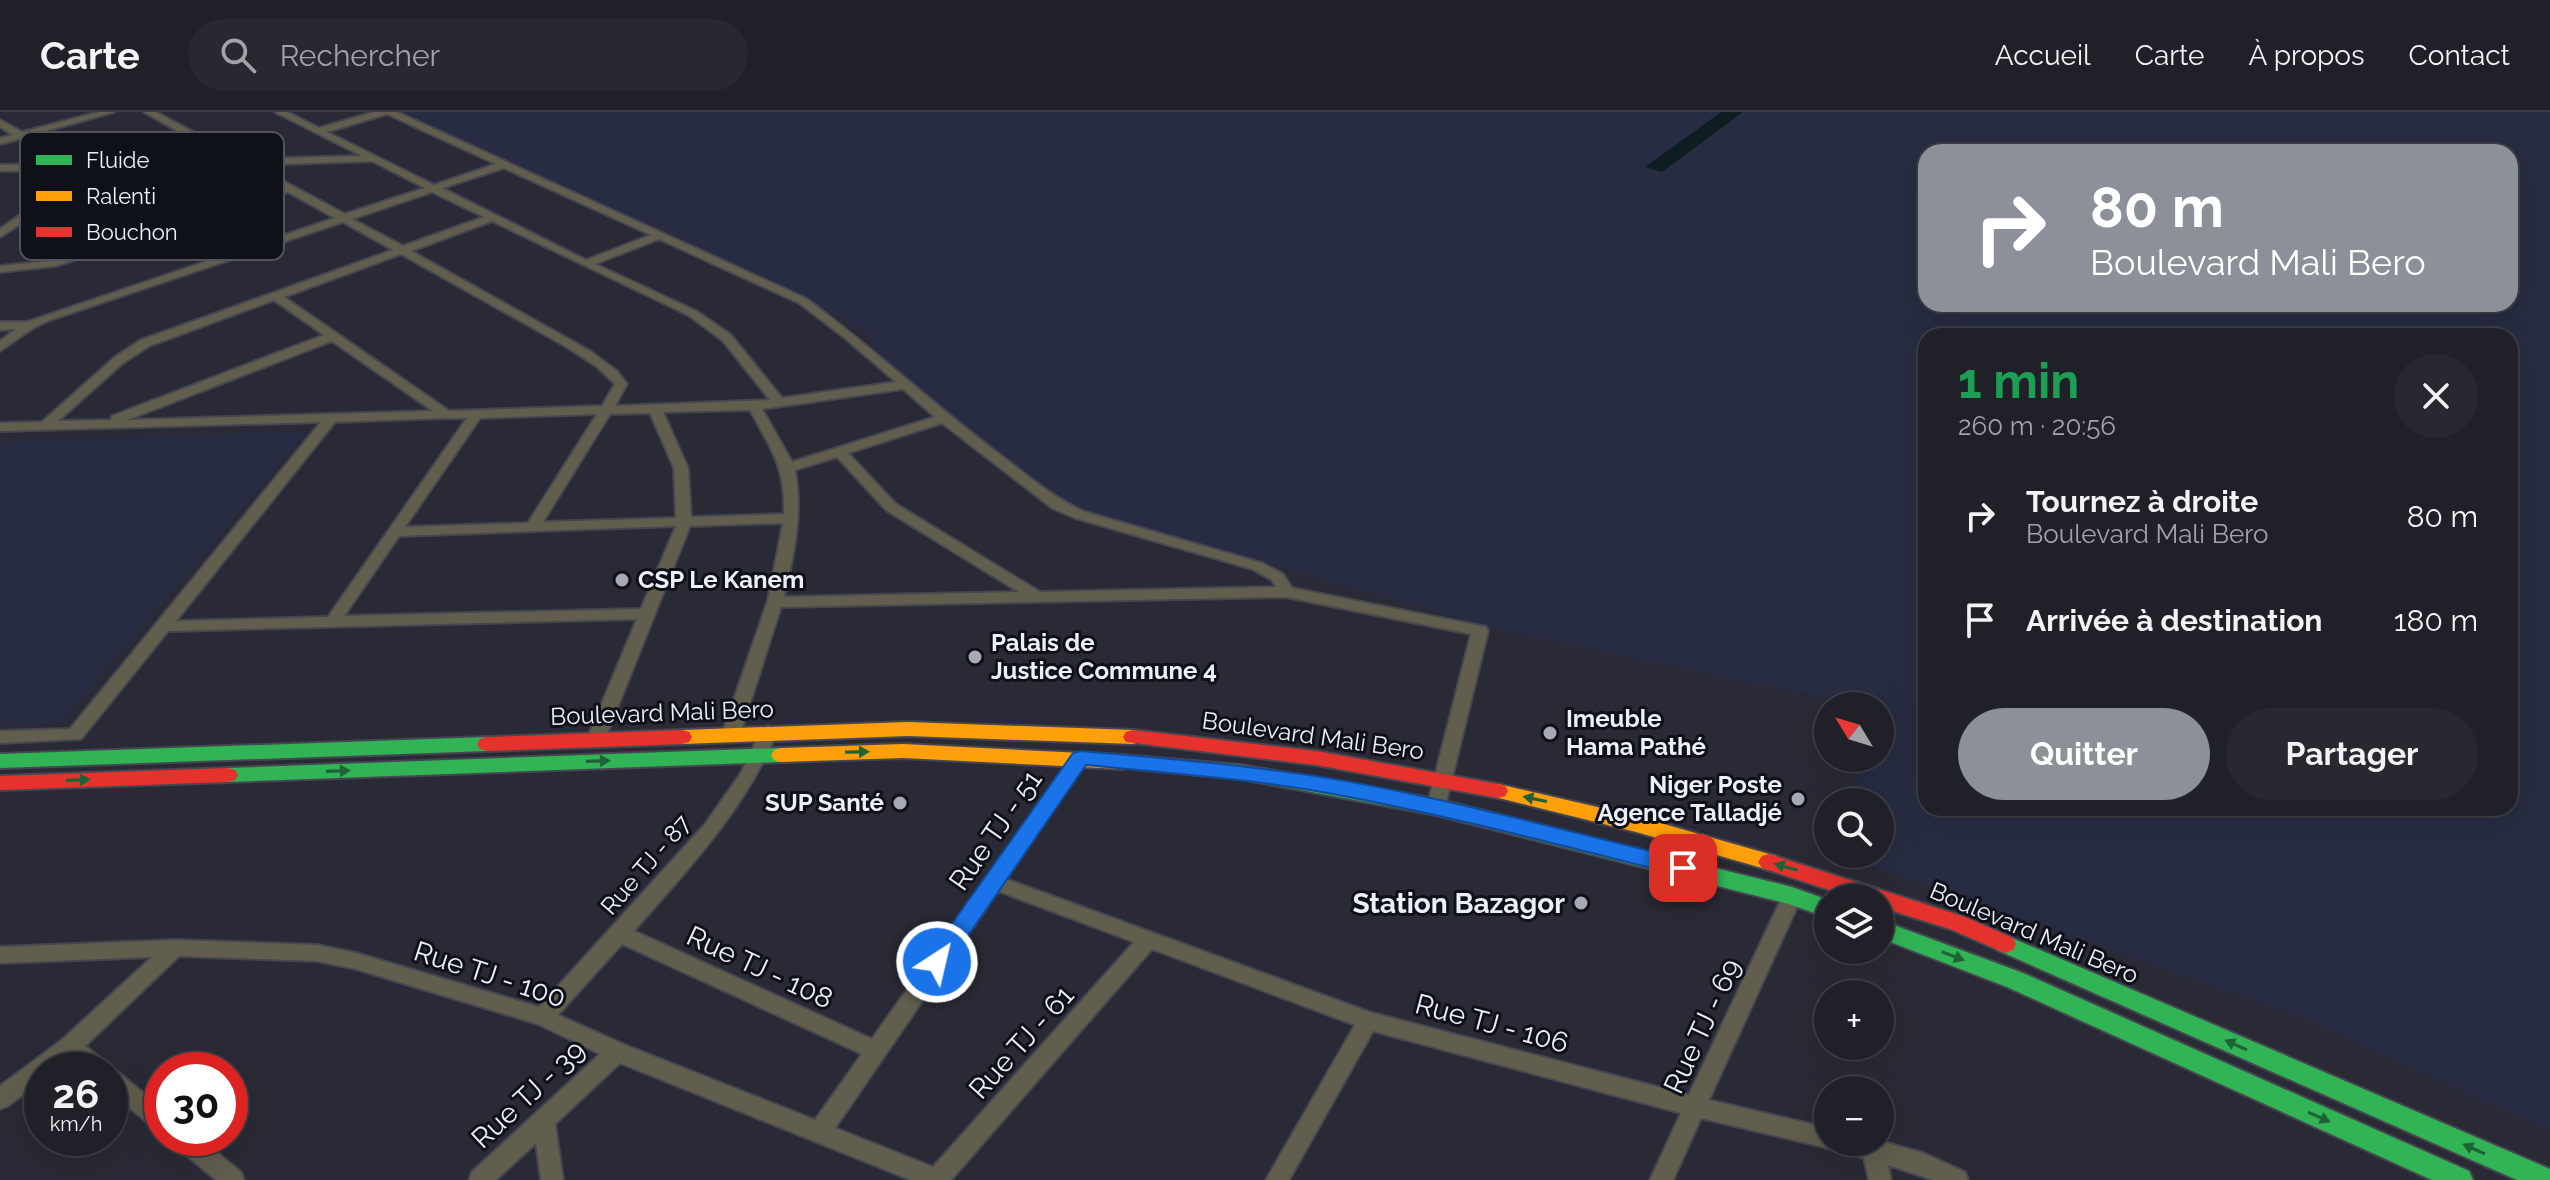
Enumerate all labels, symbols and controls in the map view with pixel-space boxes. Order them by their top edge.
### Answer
search box [188,19,748,91]
text: Carte [40,33,140,78]
icon: search [216,33,260,77]
text: Rechercher [280,38,440,73]
text: Accueil [1995,39,2091,72]
text: Carte [2135,39,2205,72]
text: À propos [2249,39,2365,72]
text: Contact [2409,39,2510,72]
legend [20,132,284,260]
text: Fluide [86,147,149,173]
text: 80 m [2090,174,2224,240]
icon: right [1958,176,2062,280]
text: Ralenti [86,183,156,209]
text: Bouchon [86,219,178,245]
text: Boulevard Mali Bero [2090,241,2426,283]
text: 1 min [1958,353,2079,409]
button: close [2394,354,2478,438]
text: 260 m · 20:56 [1958,411,2116,441]
text: Tournez à droite [2026,484,2258,519]
icon: right [1958,494,2002,538]
text: 80 m [2407,499,2478,534]
text: Boulevard Mali Bero [2026,519,2268,549]
place label: CSP Le Kanem [638,565,804,594]
marker: CSP Le Kanem [613,571,631,589]
icon: arrive [1958,598,2002,642]
text: Arrivée à destination [2026,603,2322,638]
text: 180 m [2394,603,2478,638]
place label: Palais de Justice Commune 4 [991,628,1217,685]
marker: Palais de Justice Commune 4 [966,648,984,666]
north arrow [1814,692,1894,772]
map controls [1814,692,1894,1156]
street label: Boulevard Mali Bero [550,694,774,731]
place label: Imeuble Hama Pathé [1566,704,1706,761]
street label: Boulevard Mali Bero [1200,706,1426,765]
button: Quitter [1958,708,2210,800]
button: Partager [2226,708,2478,800]
marker: Imeuble Hama Pathé [1541,724,1559,742]
one-way arrow [845,746,870,759]
one-way arrow [586,754,611,767]
one-way arrow [326,764,351,777]
street label: Rue TJ - 51 [942,764,1049,897]
place label: Niger Poste Agence Talladjé [1598,770,1782,827]
one-way arrow [66,774,91,787]
place label: SUP Santé [765,788,884,817]
button: search [1814,788,1894,868]
marker: Niger Poste Agence Talladjé [1789,790,1807,808]
one-way arrow [1523,792,1548,805]
marker: SUP Santé [891,794,909,812]
street label: Rue TJ - 87 [594,809,697,920]
pin [1649,834,1717,902]
icon: arrive [1661,846,1705,890]
one-way arrow [1774,860,1799,872]
street label: Boulevard Mali Bero [1926,875,2143,990]
button: layers [1814,884,1894,964]
place label: Station Bazagor [1352,887,1565,920]
marker: Station Bazagor [1572,894,1590,912]
street label: Rue TJ - 108 [682,919,838,1016]
position arrow [895,920,979,1004]
street label: Rue TJ - 100 [410,934,570,1015]
one-way arrow [1941,950,1965,963]
street label: Rue TJ - 69 [1657,954,1748,1099]
street label: Rue TJ - 61 [962,979,1081,1105]
button: + [1814,980,1894,1060]
street label: Rue TJ - 106 [1412,987,1572,1060]
street label: Rue TJ - 39 [465,1034,592,1155]
one-way arrow [2224,1038,2248,1051]
speed limit sign: 30 [144,1052,248,1156]
text: 26 [53,1070,99,1117]
button: − [1814,1076,1894,1156]
one-way arrow [2308,1110,2331,1123]
text: km/h [50,1112,102,1136]
one-way arrow [2462,1142,2486,1155]

